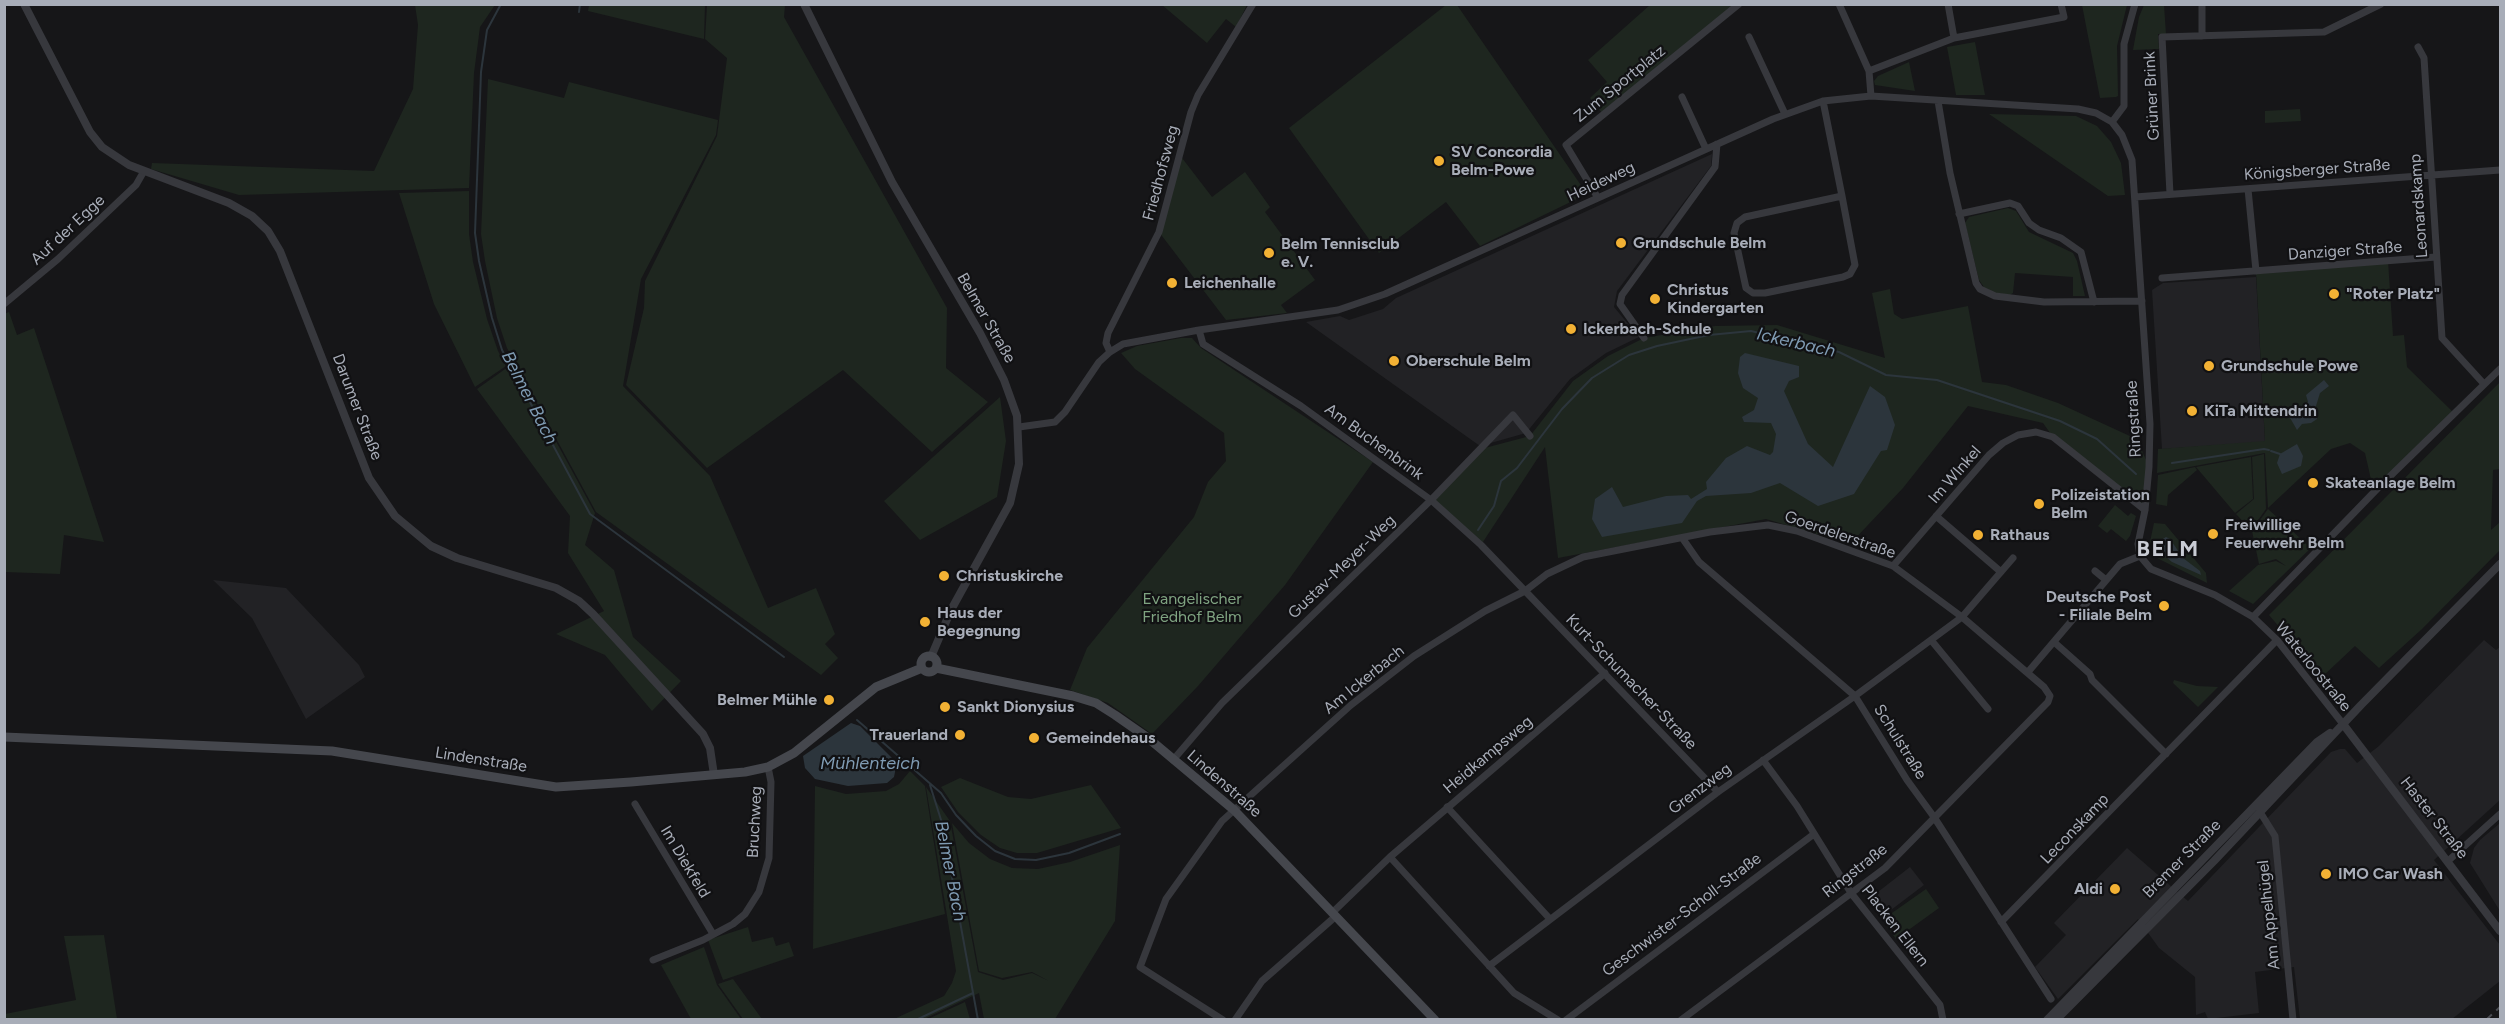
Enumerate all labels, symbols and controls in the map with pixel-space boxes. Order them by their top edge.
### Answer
street label: Zum Sportplatz [1571,41,1669,127]
street label: Grüner Brink [2140,51,2164,141]
street label: Friedhofsweg [1139,123,1183,223]
place label: SV Concordia Belm-Powe [1451,142,1552,180]
street label: Leonardskamp [2406,153,2432,259]
marker: SV Concordia Belm-Powe [1432,154,1446,168]
street label: Königsberger Straße [2243,155,2391,185]
street label: Heideweg [1564,158,1638,206]
street label: Auf der Egge [27,191,109,269]
place label: Grundschule Belm [1633,233,1766,253]
place label: Belm Tennisclub e. V. [1281,234,1400,272]
marker: Grundschule Belm [1614,236,1628,250]
street label: Danziger Straße [2287,237,2403,265]
marker: Belm Tennisclub e. V. [1262,246,1276,260]
street label: Belmer Straße [952,269,1020,367]
place label: Leichenhalle [1184,273,1276,293]
marker: Leichenhalle [1165,276,1179,290]
place label: Christus Kindergarten [1667,280,1764,318]
place label: "Roter Platz" [2346,284,2440,304]
marker: "Roter Platz" [2327,287,2341,301]
marker: Christus Kindergarten [1648,292,1662,306]
place label: Ickerbach-Schule [1583,319,1711,339]
marker: Ickerbach-Schule [1564,322,1578,336]
water label: Ickerbach [1755,323,1837,363]
water label: Belmer Bach [496,348,562,448]
street label: Darumer Straße [328,351,386,463]
place label: Oberschule Belm [1406,351,1531,371]
marker: Oberschule Belm [1387,354,1401,368]
place label: Grundschule Powe [2221,356,2358,376]
marker: Grundschule Powe [2202,359,2216,373]
street label: Ringstraße [2122,380,2146,458]
street label: Am Buchenbrink [1321,400,1427,484]
place label: KiTa Mittendrin [2204,401,2317,421]
marker: KiTa Mittendrin [2185,404,2199,418]
street label: Im WInkel [1925,442,1985,508]
place label: Skateanlage Belm [2325,473,2455,493]
marker: Skateanlage Belm [2306,476,2320,490]
place label: Polizeistation Belm [2051,485,2150,523]
marker: Polizeistation Belm [2032,497,2046,511]
street label: Goerdelerstraße [1782,507,1898,563]
street label: Gustav-Meyer-Weg [1284,511,1400,623]
place label: Freiwillige Feuerwehr Belm [2225,515,2344,553]
place label: Rathaus [1990,525,2049,545]
marker: Freiwillige Feuerwehr Belm [2206,527,2220,541]
marker: Rathaus [1971,528,1985,542]
district label: BELM [2136,537,2200,563]
place label: Christuskirche [956,566,1063,586]
marker: Christuskirche [937,569,951,583]
place label: Deutsche Post - Filiale Belm [2046,587,2152,625]
park label: Evangelischer Friedhof Belm [1142,589,1242,627]
marker: Deutsche Post - Filiale Belm [2157,599,2171,613]
place label: Haus der Begegnung [937,603,1021,641]
street label: Kurt-Schumacher-Straße [1561,610,1701,754]
marker: Haus der Begegnung [918,615,932,629]
street label: Waterloostraße [2271,618,2355,716]
street label: Am Ickerbach [1320,642,1408,718]
place label: Belmer Mühle [717,690,817,710]
marker: Belmer Mühle [822,693,836,707]
place label: Sankt Dionysius [957,697,1074,717]
marker: Sankt Dionysius [938,700,952,714]
street label: Schulstraße [1869,701,1931,783]
street label: Heidkampsweg [1439,712,1537,798]
place label: Trauerland [870,725,948,745]
marker: Trauerland [953,728,967,742]
place label: Gemeindehaus [1046,728,1155,748]
marker: Gemeindehaus [1027,731,1041,745]
street label: Lindenstraße [434,743,528,777]
street label: Lindenstraße [1183,746,1265,822]
water label: Mühlenteich [820,753,920,775]
street label: Grenzweg [1665,759,1735,819]
street label: Haster Straße [2396,773,2472,863]
street label: Bruchweg [744,786,766,858]
street label: Leconskamp [2037,790,2113,868]
street label: Bremer Straße [2139,816,2225,902]
water label: Belmer Bach [930,819,970,923]
street label: Im Diekfeld [656,823,714,901]
street label: Ringstraße [1819,840,1891,902]
street label: Geschwister-Scholl-Straße [1599,849,1765,981]
street label: Am Appelhügel [2254,859,2284,971]
place label: IMO Car Wash [2338,864,2443,884]
marker: IMO Car Wash [2319,867,2333,881]
place label: Aldi [2074,879,2103,899]
street label: Placken Ellern [1857,881,1933,971]
marker: Aldi [2108,882,2122,896]

